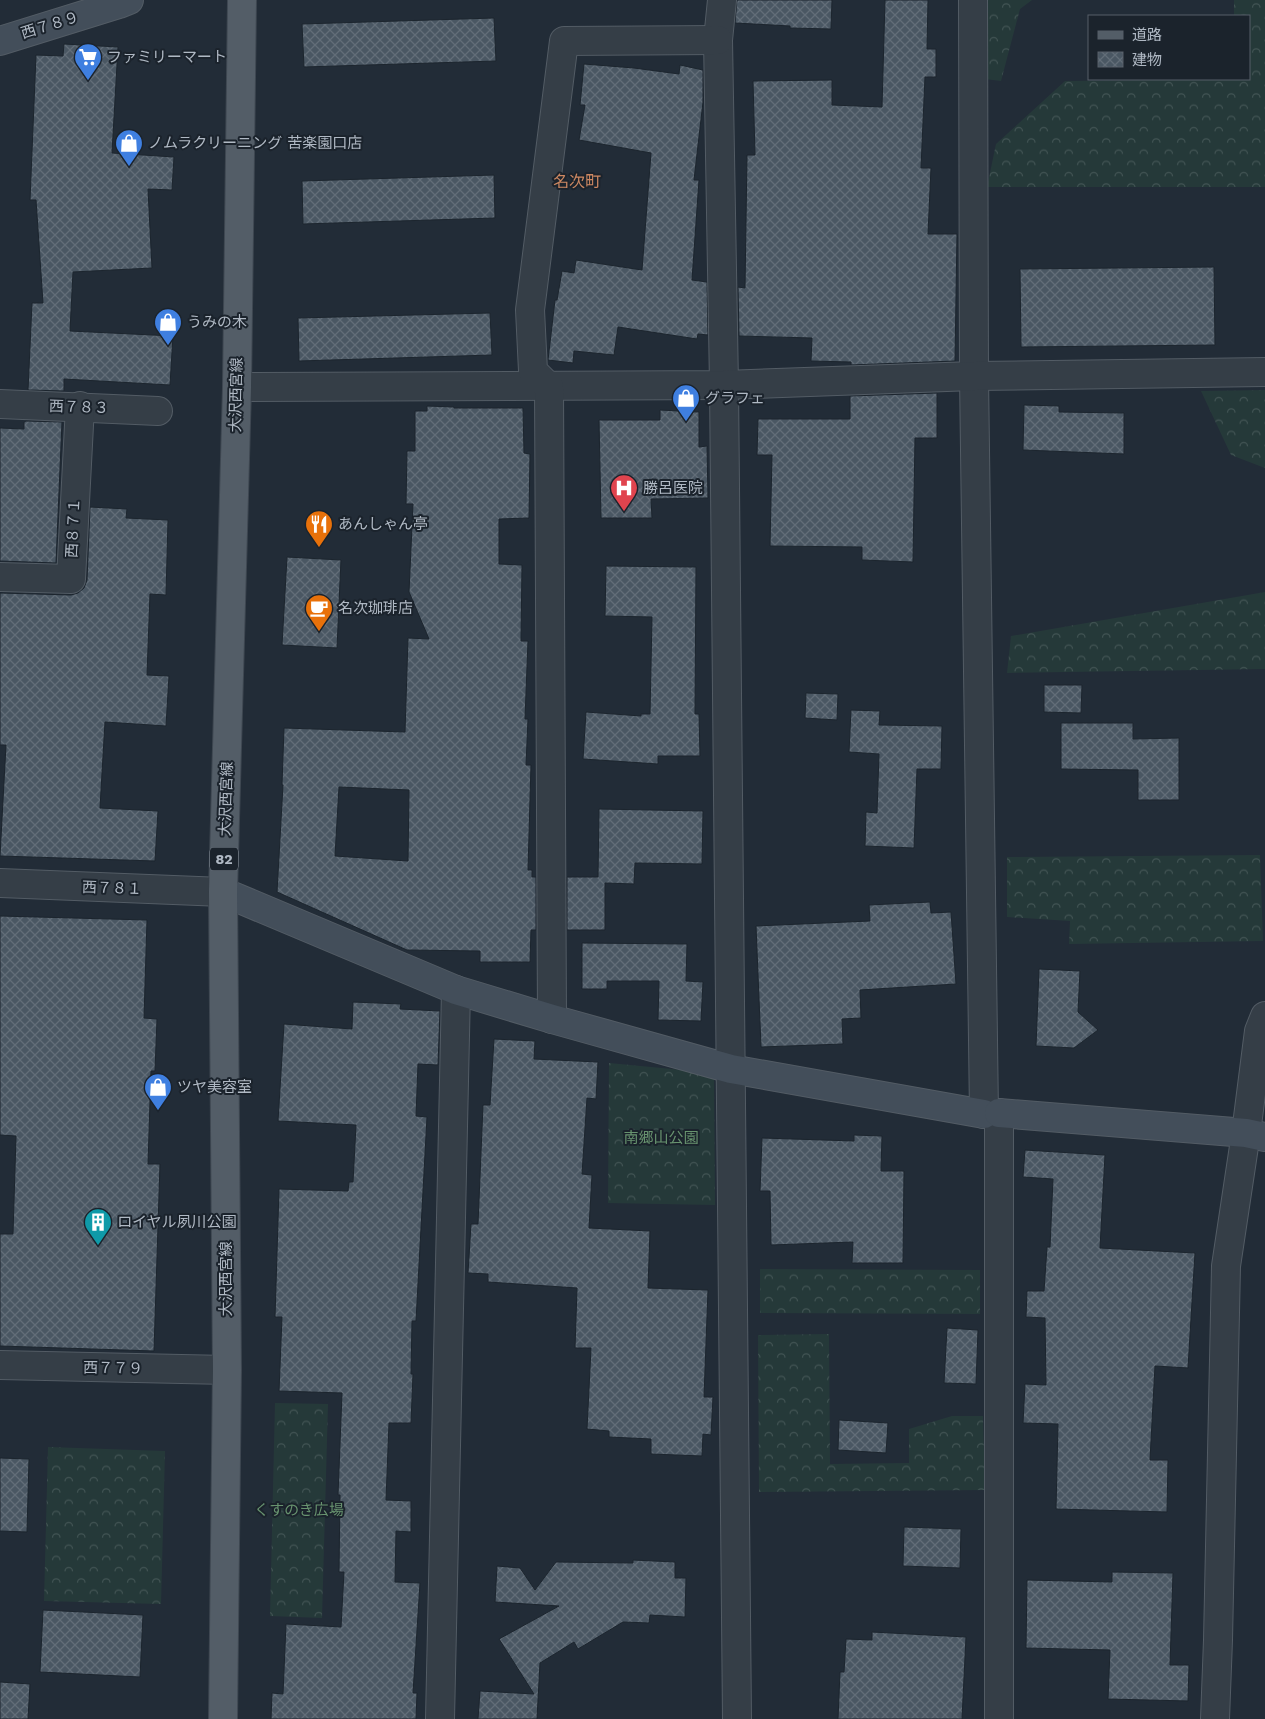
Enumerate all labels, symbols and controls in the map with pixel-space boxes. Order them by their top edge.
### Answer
street label: 西７８９ [19,8,81,42]
legend [1088,15,1250,80]
text: 道路 [1132,26,1162,44]
supermarket icon: ファミリーマート [73,42,103,81]
place label: ファミリーマート [107,48,227,66]
text: 建物 [1132,51,1162,69]
shop icon: ノムラクリーニング 苦楽園口店 [114,128,144,167]
place label: ノムラクリーニング 苦楽園口店 [148,134,362,152]
district label: 名次町 [553,172,601,191]
shop icon: うみの木 [153,307,183,346]
place label: うみの木 [187,313,247,331]
street label: 大沢西宮線 [226,357,246,433]
shop icon: グラフェ [671,383,701,422]
place label: グラフェ [705,389,765,407]
street label: 西７８３ [49,397,109,417]
hospital icon: 勝呂医院 [609,473,639,512]
place label: 勝呂医院 [643,479,703,497]
street label: 西８７１ [62,498,84,558]
restaurant icon: あんしゃん亭 [304,509,334,548]
place label: あんしゃん亭 [338,515,428,533]
cafe icon: 名次珈琲店 [304,593,334,632]
place label: 名次珈琲店 [338,599,413,617]
street label: 大沢西宮線 [216,761,236,837]
road number: 82 [210,848,238,871]
street label: 西７８１ [82,878,142,898]
shop icon: ツヤ美容室 [143,1072,173,1111]
place label: ツヤ美容室 [177,1078,252,1096]
park label: 南郷山公園 [623,1129,699,1147]
building icon: ロイヤル夙川公園 [83,1207,113,1246]
place label: ロイヤル夙川公園 [117,1213,237,1231]
street label: 大沢西宮線 [217,1241,235,1317]
street label: 西７７９ [83,1358,143,1378]
park label: くすのき広場 [254,1501,344,1519]

